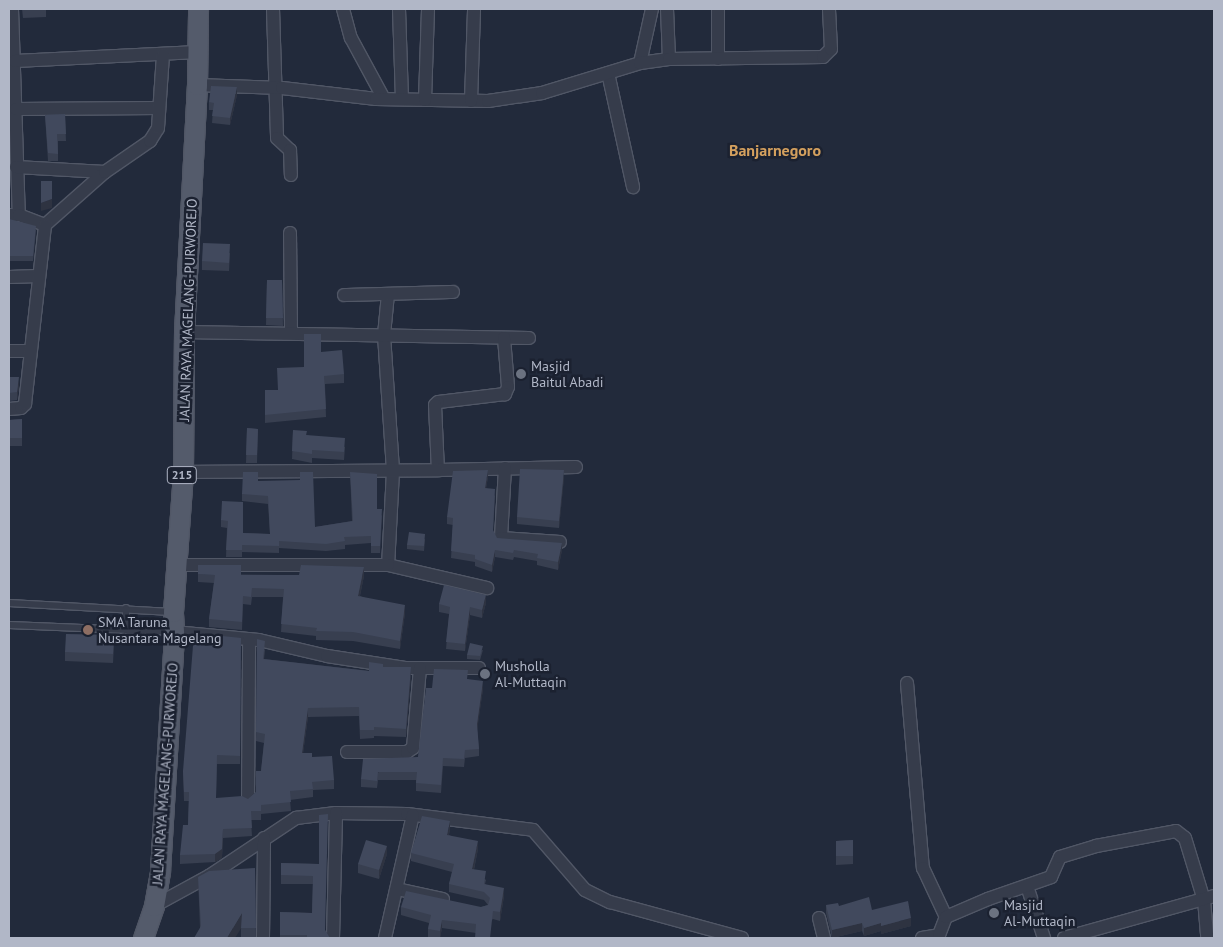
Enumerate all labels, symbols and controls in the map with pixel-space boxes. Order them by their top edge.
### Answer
district label: Banjarnegoro [729,140,821,160]
street label: JALAN RAYA MAGELANG-PURWOREJO [176,198,200,422]
place label: Masjid Baitul Abadi [531,358,604,391]
marker: Masjid Baitul Abadi [515,368,527,380]
road number: 215 [166,466,198,484]
place label: SMA Taruna Nusantara Magelang [98,614,221,646]
marker: SMA Taruna Nusantara Magelang [82,624,94,636]
place label: Musholla Al-Muttaqin [495,658,566,690]
street label: JALAN RAYA MAGELANG-PURWOREJO [149,662,181,886]
marker: Musholla Al-Muttaqin [479,668,491,680]
place label: Masjid Al-Muttaqin [1004,897,1075,930]
marker: Masjid Al-Muttaqin [988,907,1000,919]

